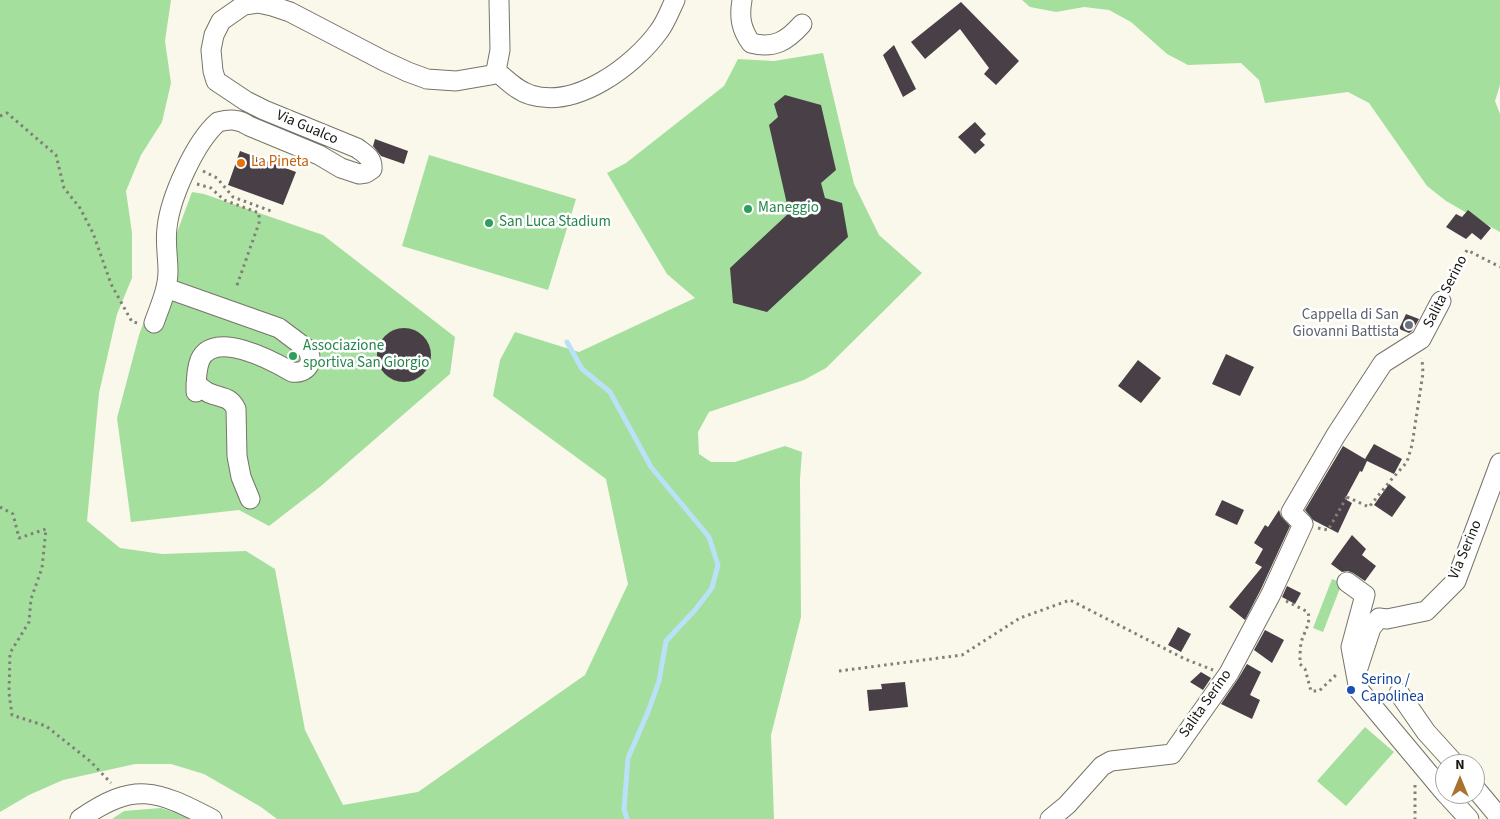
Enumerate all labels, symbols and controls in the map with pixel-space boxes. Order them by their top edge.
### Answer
street label: Via Gualco [273,107,341,149]
place label: La Pineta [251,154,309,172]
marker: La Pineta [235,157,247,169]
place label: Maneggio [758,200,819,218]
marker: Maneggio [742,203,754,215]
place label: San Luca Stadium [499,214,611,232]
marker: San Luca Stadium [483,217,495,229]
street label: Salita Serino [1420,253,1472,331]
place label: Cappella di San Giovanni Battista [1293,307,1399,342]
marker: Cappella di San Giovanni Battista [1403,319,1415,331]
place label: Associazione sportiva San Giorgio [303,338,429,373]
marker: Associazione sportiva San Giorgio [287,350,299,362]
street label: Via Serino [1445,518,1487,582]
street label: Salita Serino [1176,666,1236,742]
place label: Serino / Capolinea [1361,672,1424,707]
marker: Serino / Capolinea [1345,684,1357,696]
north arrow [1435,754,1485,804]
text: N [1455,755,1465,775]

